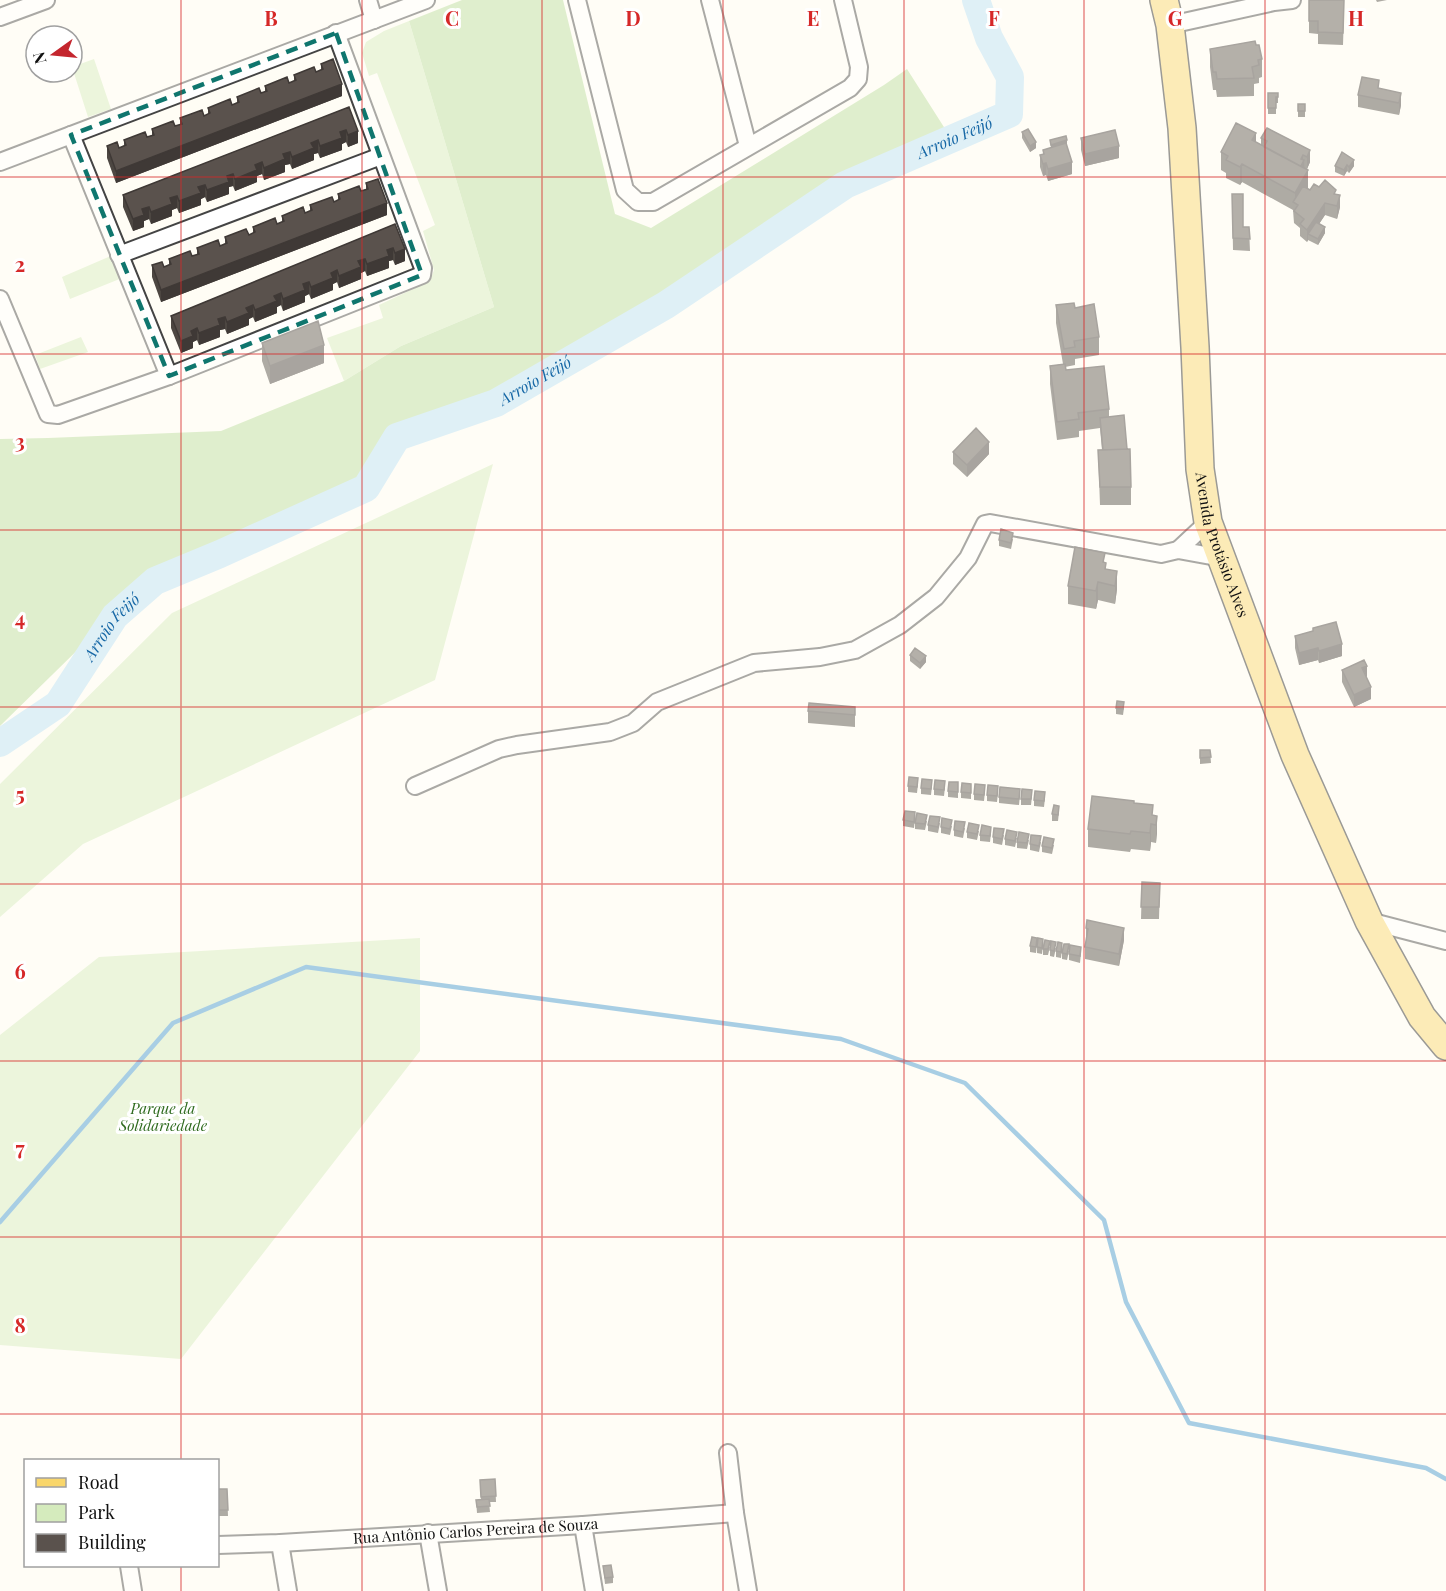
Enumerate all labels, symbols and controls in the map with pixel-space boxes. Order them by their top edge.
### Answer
text: B [264,4,278,31]
text: C [445,4,459,31]
text: D [625,4,641,31]
text: E [807,4,819,31]
text: F [988,4,1000,31]
text: G [1168,4,1183,31]
text: H [1348,4,1364,31]
north arrow [24,24,84,84]
text: N [27,49,51,66]
water label: Arroio Feijó [912,111,996,163]
text: 2 [15,250,25,277]
water label: Arroio Feijó [493,350,576,410]
text: 3 [15,427,25,454]
street label: Avenida Protásio Alves [1191,470,1254,620]
water label: Arroio Feijó [77,588,145,666]
text: 4 [15,604,25,631]
text: 5 [15,780,25,807]
text: 6 [14,957,26,984]
park label: Parque da Solidariedade [118,1098,208,1135]
text: 7 [15,1134,25,1161]
text: 8 [14,1311,26,1338]
legend [24,1459,219,1567]
text: Road [78,1470,119,1494]
text: Park [78,1500,115,1524]
street label: Rua Antônio Carlos Pereira de Souza [352,1513,599,1548]
text: Building [78,1530,146,1554]

